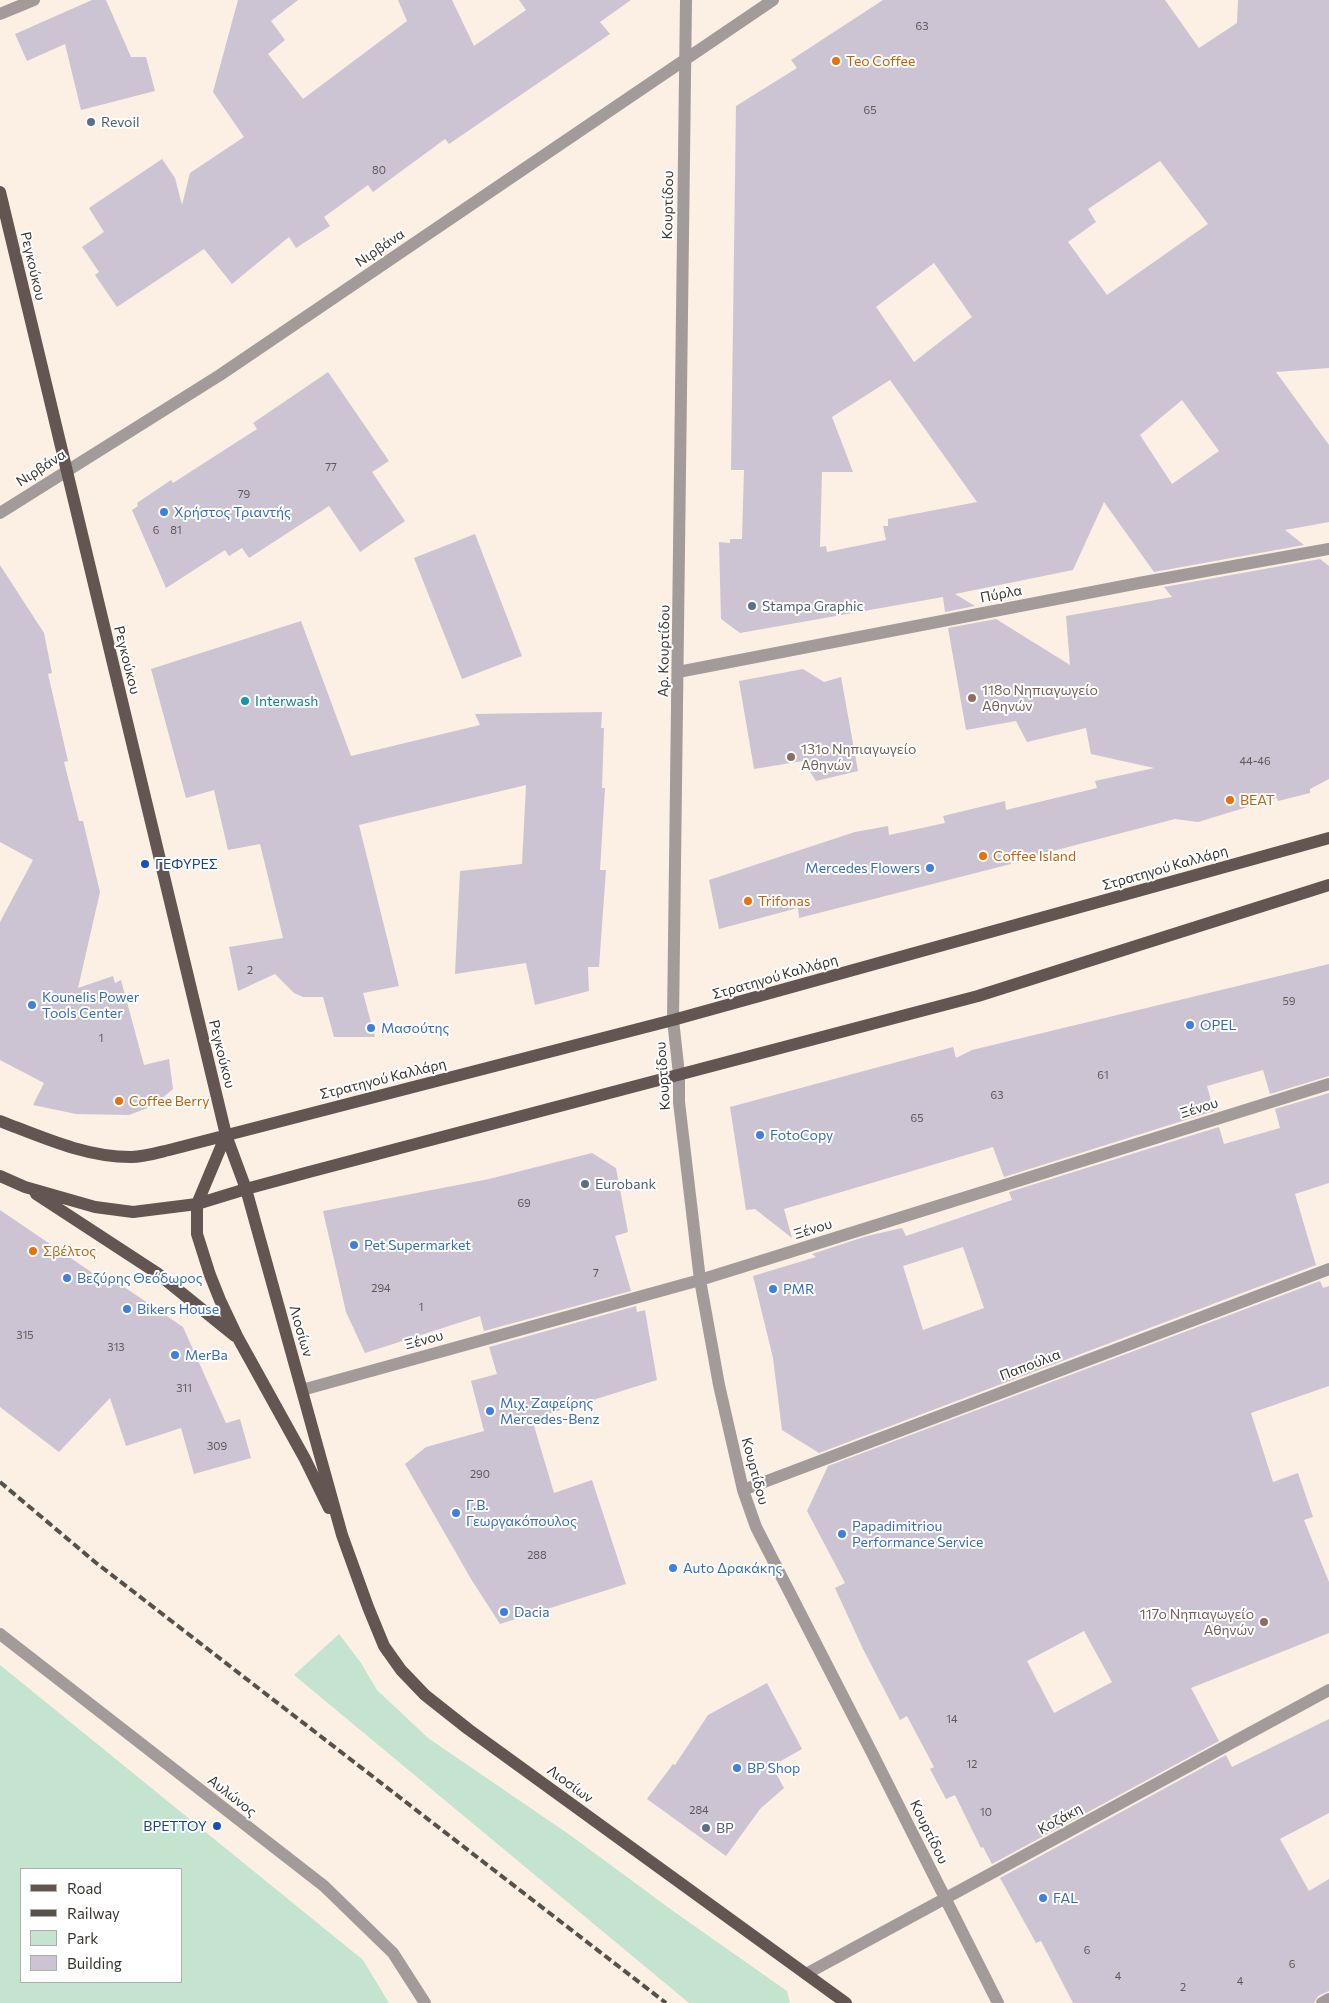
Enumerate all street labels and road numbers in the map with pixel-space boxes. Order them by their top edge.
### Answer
street label: Κουρτίδου [659,170,677,240]
street label: Νιρβάνα [352,225,408,271]
street label: Ρεγκούκου [17,230,49,302]
street label: Νιρβάνα [13,446,69,490]
street label: Πύρλα [979,582,1023,606]
street label: Αρ. Κουρτίδου [655,605,673,697]
street label: Ρεγκούκου [110,624,144,696]
street label: Στρατηγού Καλλάρη [1100,842,1230,894]
street label: Στρατηγού Καλλάρη [710,951,840,1003]
street label: Ρεγκούκου [205,1018,239,1090]
street label: Κουρτίδου [652,1041,674,1111]
street label: Στρατηγού Καλλάρη [318,1055,448,1103]
street label: Ξένου [1178,1094,1220,1122]
street label: Ξένου [792,1215,834,1243]
street label: Λιοσίων [286,1303,316,1359]
street label: Ξένου [403,1327,445,1353]
street label: Παπούλια [997,1346,1063,1384]
street label: Κουρτίδου [738,1436,772,1506]
street label: Λιοσίων [544,1762,596,1806]
street label: Αυλώνος [204,1772,260,1820]
street label: Κουρτίδου [906,1797,952,1867]
street label: Κοζάκη [1035,1800,1085,1838]

